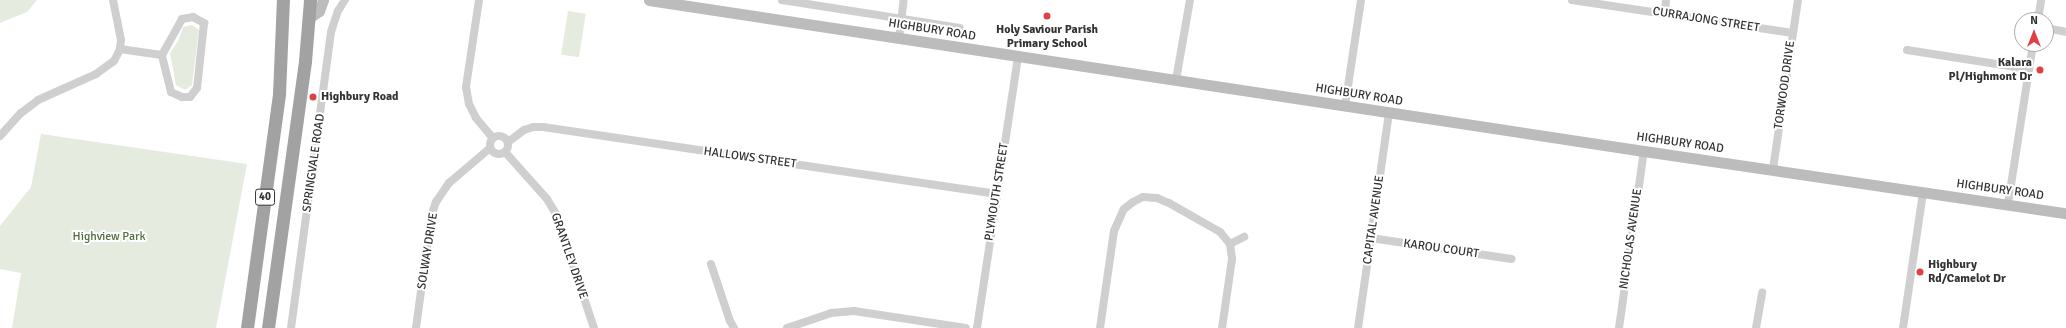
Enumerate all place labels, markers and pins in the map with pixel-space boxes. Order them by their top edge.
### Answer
marker: Holy Saviour Parish Primary School [1042,11,1052,21]
place label: Holy Saviour Parish Primary School [996,23,1098,51]
place label: Kalara Pl/Highmont Dr [1949,56,2032,84]
marker: Kalara Pl/Highmont Dr [2035,65,2045,75]
place label: Highbury Road [321,90,399,104]
marker: Highbury Road [308,92,318,102]
place label: Highbury Rd/Camelot Dr [1928,258,2006,286]
marker: Highbury Rd/Camelot Dr [1915,267,1925,277]

